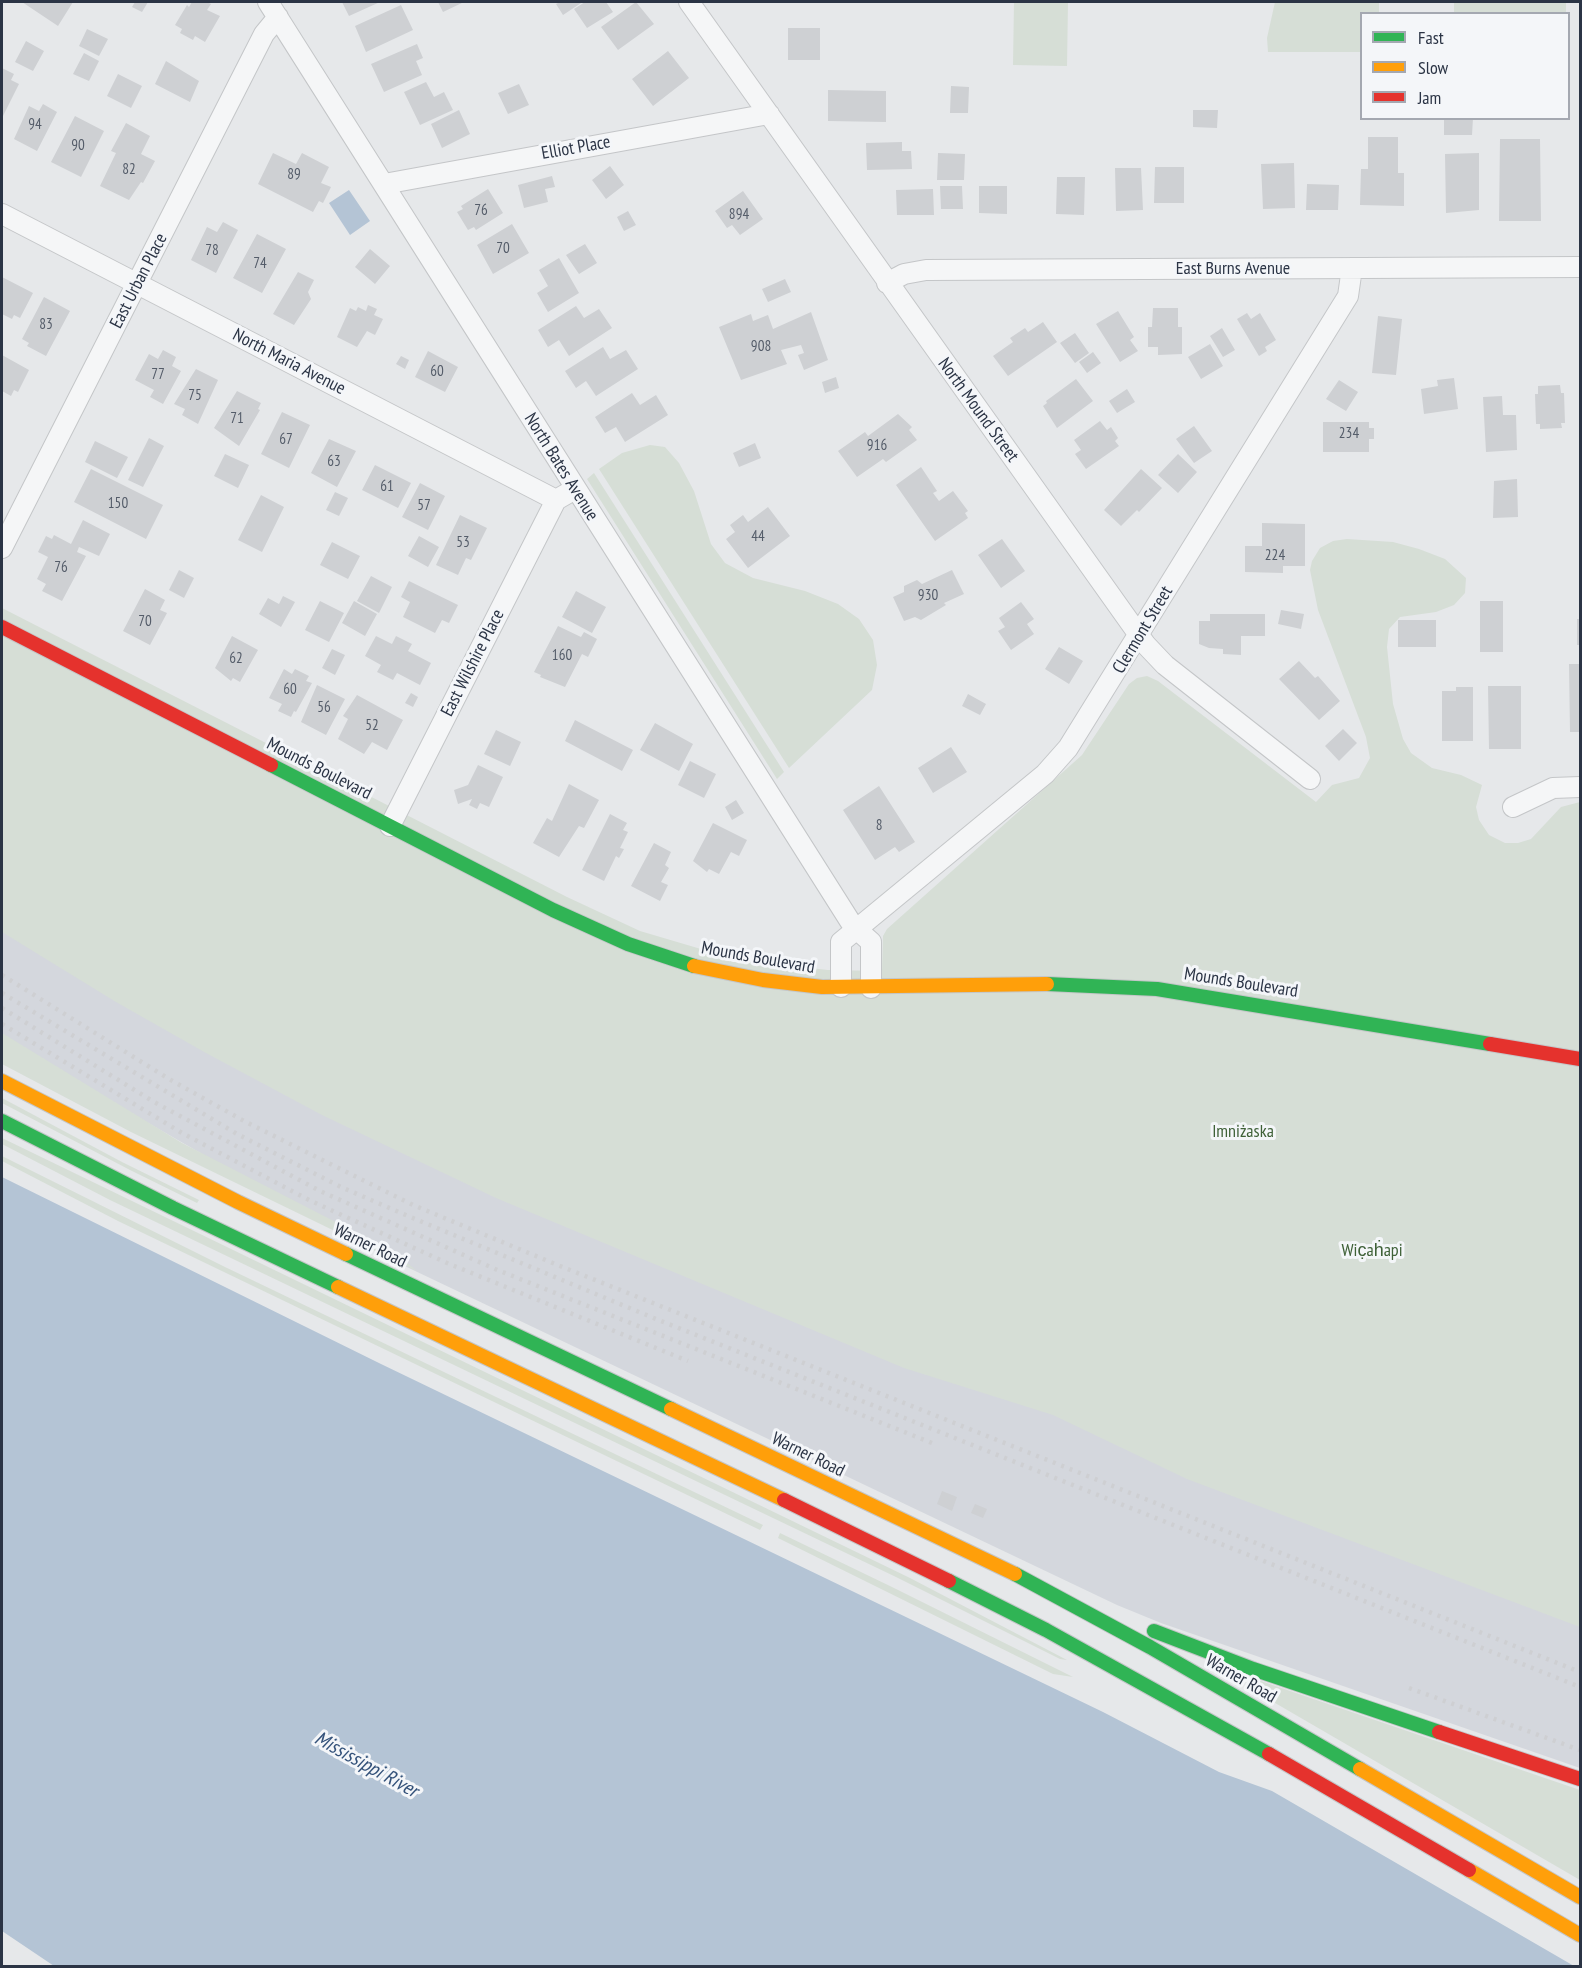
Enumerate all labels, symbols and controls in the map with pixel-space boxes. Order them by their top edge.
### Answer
legend [1360,12,1570,120]
text: Fast [1418,26,1444,49]
text: Slow [1418,56,1448,79]
text: Jam [1418,86,1441,109]
house number: 94 [28,116,42,134]
street label: Elliot Place [540,131,612,165]
house number: 90 [71,137,85,155]
house number: 82 [122,161,136,179]
house number: 89 [287,166,301,184]
house number: 76 [474,202,488,220]
house number: 894 [729,206,749,224]
street label: East Urban Place [106,230,172,332]
house number: 70 [496,240,510,258]
house number: 78 [205,242,219,260]
house number: 74 [253,255,267,273]
street label: East Burns Avenue [1176,258,1290,280]
house number: 83 [39,316,53,334]
street label: North Maria Avenue [229,324,349,400]
house number: 908 [751,338,771,356]
street label: North Mound Street [933,354,1023,466]
house number: 60 [430,363,444,381]
house number: 77 [151,366,165,384]
house number: 75 [188,387,202,405]
street label: North Bates Avenue [519,409,603,525]
house number: 71 [230,410,244,428]
house number: 234 [1339,425,1359,443]
house number: 67 [279,431,293,449]
house number: 916 [867,437,887,455]
house number: 63 [327,453,341,471]
house number: 61 [380,478,394,496]
house number: 150 [108,495,128,513]
house number: 57 [417,497,431,515]
house number: 44 [751,528,765,546]
house number: 53 [456,534,470,552]
house number: 224 [1265,547,1285,565]
house number: 76 [54,559,68,577]
street label: Clermont Street [1108,582,1178,678]
house number: 930 [918,587,938,605]
street label: East Wilshire Place [437,606,509,720]
house number: 70 [138,613,152,631]
house number: 160 [552,647,572,665]
house number: 62 [229,650,243,668]
house number: 60 [283,681,297,699]
house number: 56 [317,699,331,717]
house number: 52 [365,717,379,735]
street label: Mounds Boulevard [263,733,375,805]
house number: 8 [876,817,882,835]
street label: Mounds Boulevard [700,937,816,979]
street label: Mounds Boulevard [1183,963,1299,1003]
park label: Imniżaska [1212,1121,1274,1143]
street label: Warner Road [330,1219,410,1273]
park label: Wic̣aḣapi [1341,1240,1403,1262]
street label: Warner Road [768,1428,848,1482]
street label: Warner Road [1202,1650,1280,1708]
water label: Mississippi River [310,1727,422,1803]

